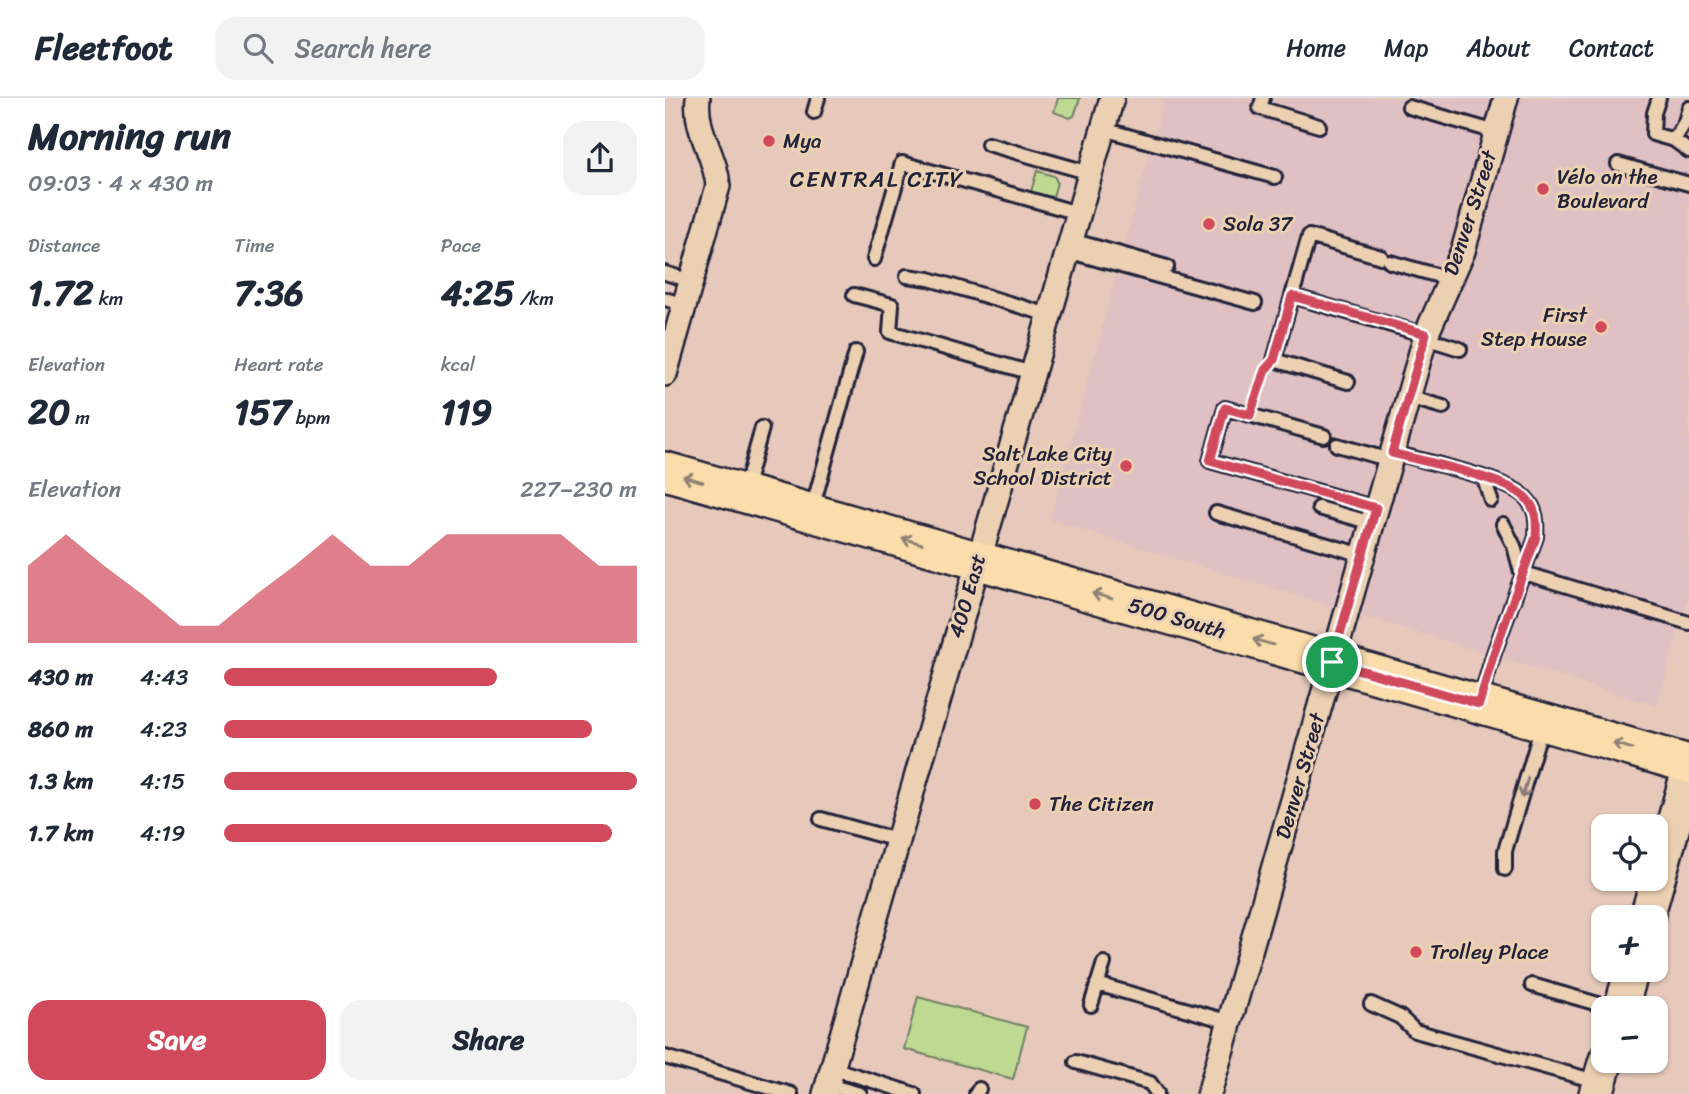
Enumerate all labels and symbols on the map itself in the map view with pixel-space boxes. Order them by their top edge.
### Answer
place label: Mya [783,122,822,160]
marker: Mya [761,133,777,149]
street label: Denver Street [1432,144,1509,281]
place label: Vélo on the Boulevard [1557,158,1658,220]
district label: CENTRAL CITY [790,159,964,200]
marker: Vélo on the Boulevard [1535,181,1551,197]
place label: Sola 37 [1223,205,1294,243]
marker: Sola 37 [1201,216,1217,232]
place label: First Step House [1481,296,1589,358]
marker: First Step House [1593,319,1609,335]
place label: Salt Lake City School District [973,435,1112,497]
marker: Salt Lake City School District [1118,458,1134,474]
one-way arrow [682,472,705,485]
one-way arrow [901,534,923,547]
street label: 400 East [937,549,997,643]
street label: 500 South [1124,586,1230,650]
one-way arrow [1091,589,1113,602]
pin [1302,632,1362,692]
one-way arrow [1253,635,1275,648]
street label: Denver Street [1264,707,1337,844]
one-way arrow [1613,738,1635,751]
one-way arrow [1517,777,1530,799]
place label: The Citizen [1049,785,1154,823]
marker: The Citizen [1027,796,1043,812]
place label: Trolley Place [1430,933,1549,971]
marker: Trolley Place [1408,944,1424,960]

